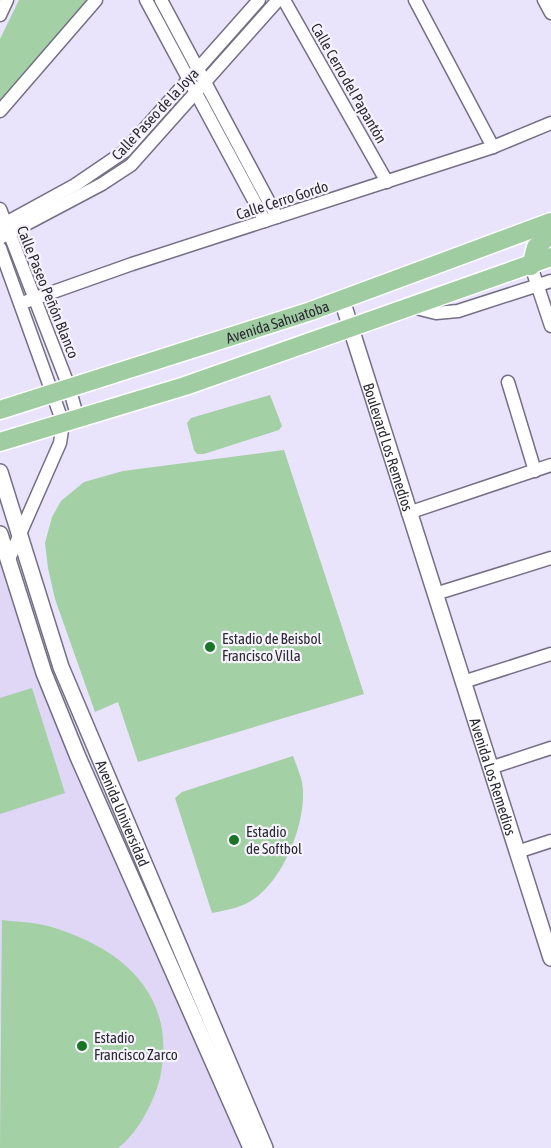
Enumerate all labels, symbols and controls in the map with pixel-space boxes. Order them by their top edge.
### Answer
street label: Calle Cerro del Papantón [308,20,390,146]
street label: Calle Paseo de la Joya [108,65,202,163]
street label: Calle Cerro Gordo [234,177,330,223]
street label: Calle Paseo Peñón Blanco [14,223,82,361]
street label: Avenida Sahuatoba [224,297,331,346]
street label: Boulevard Los Remedios [360,381,417,513]
place label: Estadio de Beisbol Francisco Villa [222,630,321,664]
marker: Estadio de Beisbol Francisco Villa [203,640,217,654]
street label: Avenida Los Remedios [467,716,520,837]
street label: Avenida Universidad [93,757,153,869]
place label: Estadio de Softbol [246,823,302,857]
marker: Estadio de Softbol [227,833,241,847]
place label: Estadio Francisco Zarco [94,1029,178,1063]
marker: Estadio Francisco Zarco [75,1039,89,1053]

